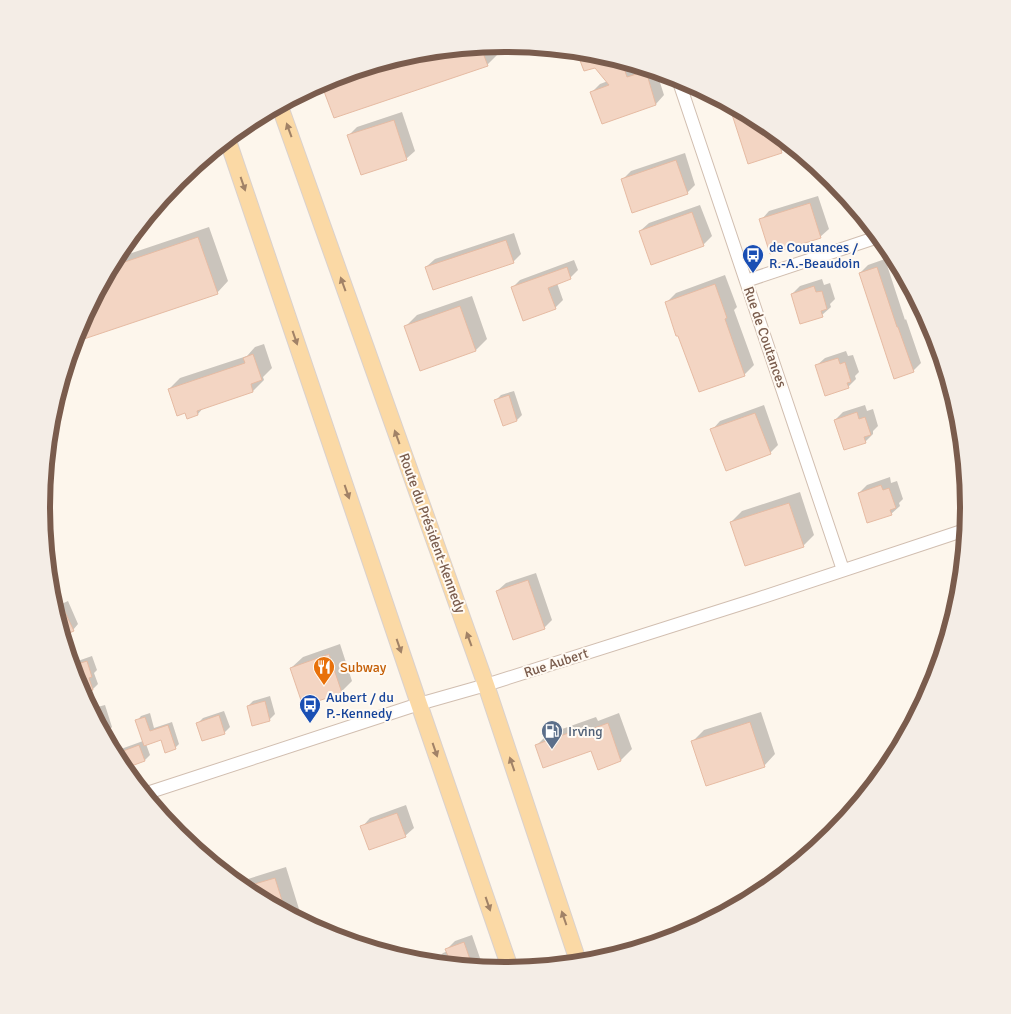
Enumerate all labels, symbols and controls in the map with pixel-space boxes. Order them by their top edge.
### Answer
one-way arrow [285,123,292,138]
one-way arrow [239,177,247,192]
place label: de Coutances / R.-A.-Beaudoin [769,239,860,272]
bus stop icon: de Coutances / R.-A.-Beaudoin [741,243,765,274]
one-way arrow [339,276,346,291]
street label: Rue de Coutances [740,284,790,390]
one-way arrow [291,331,299,346]
one-way arrow [393,429,401,444]
street label: Route du Président-Kennedy [395,451,469,616]
one-way arrow [344,484,351,499]
one-way arrow [465,632,472,647]
one-way arrow [396,638,404,653]
street label: Rue Aubert [522,645,590,681]
restaurant icon: Subway [312,655,336,686]
place label: Subway [340,659,387,676]
place label: Aubert / du P.-Kennedy [326,689,394,722]
bus stop icon: Aubert / du P.-Kennedy [298,693,322,724]
fuel station icon: Irving [540,719,564,750]
place label: Irving [568,723,603,740]
one-way arrow [432,743,439,758]
one-way arrow [508,756,515,771]
one-way arrow [484,897,492,912]
one-way arrow [559,910,567,925]

